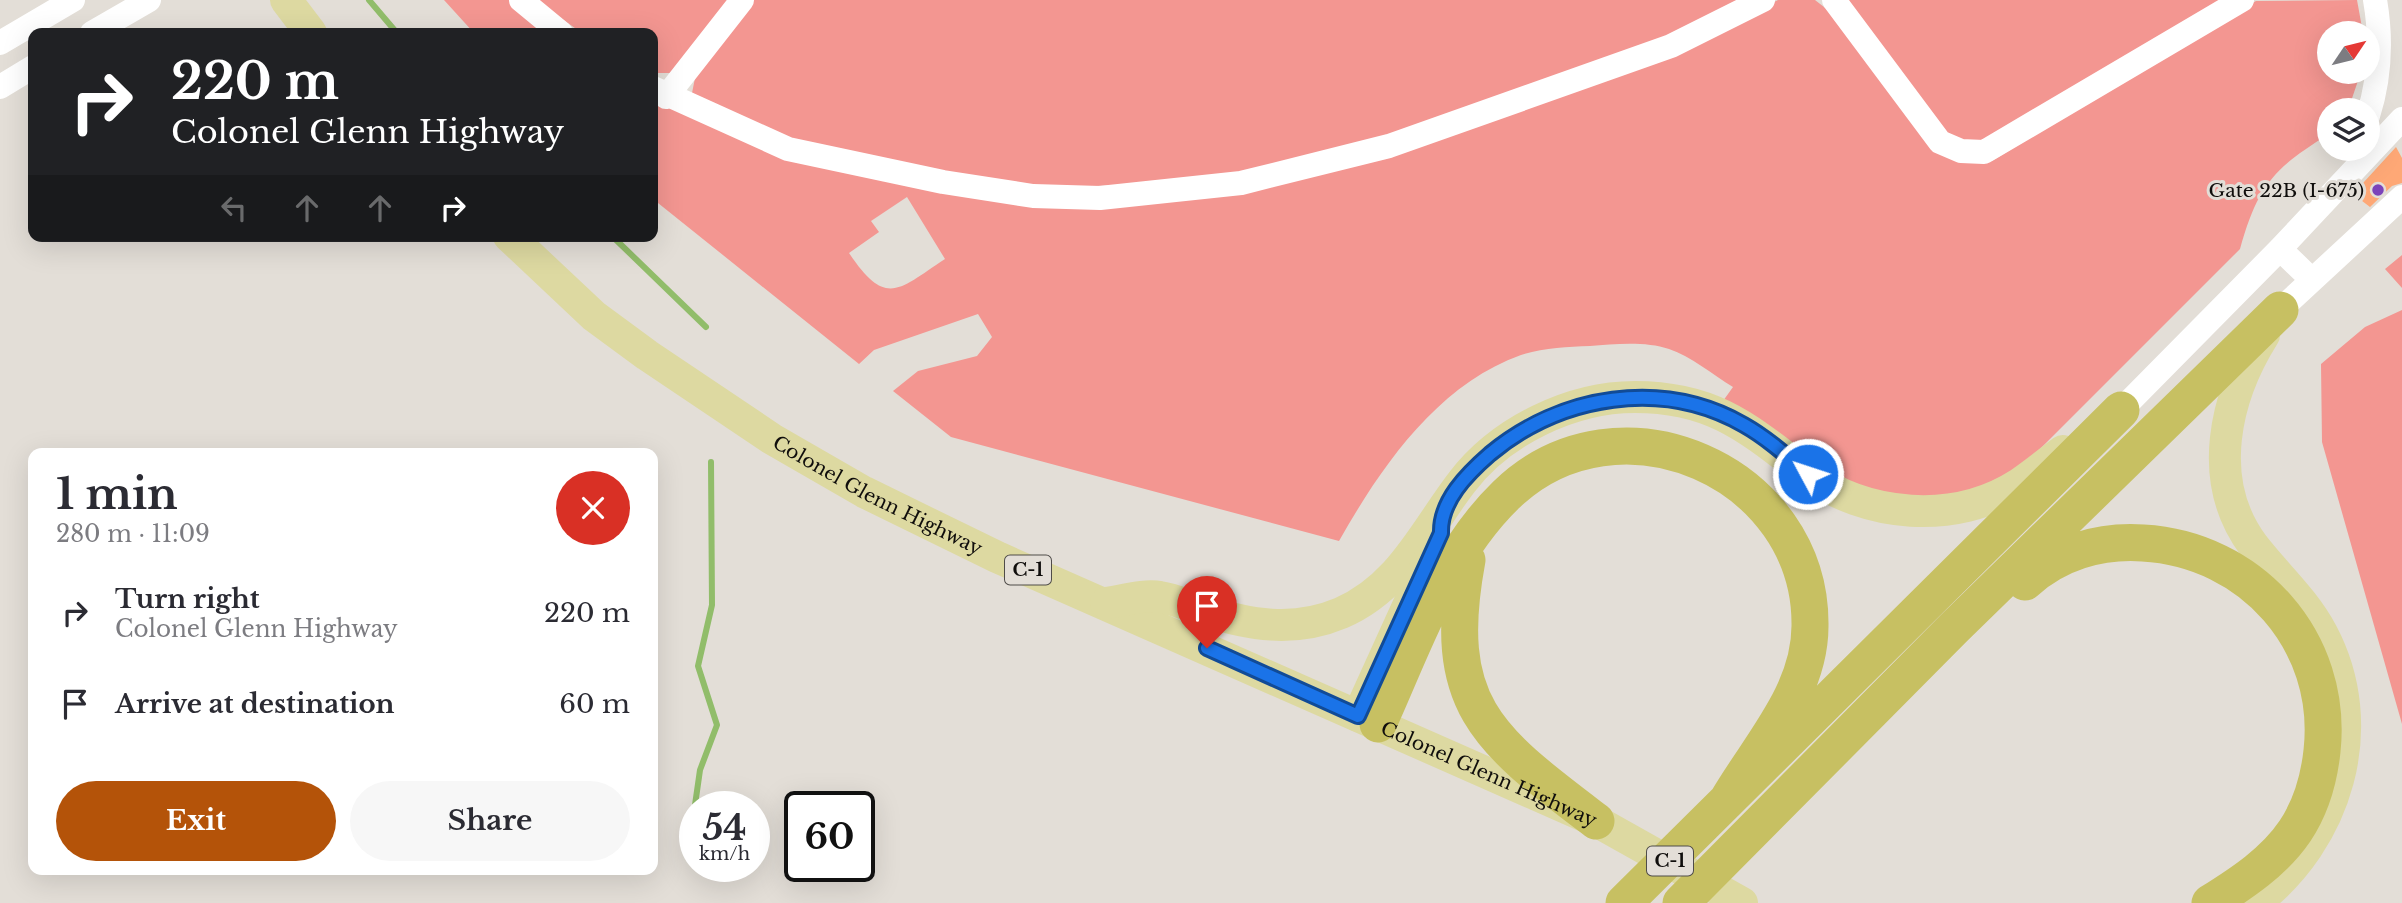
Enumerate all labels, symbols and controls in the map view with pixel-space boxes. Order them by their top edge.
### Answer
north arrow [2317,21,2380,84]
map controls [2317,21,2380,161]
text: 220 m [171,51,339,112]
icon: right [56,56,147,147]
button: layers [2317,98,2380,161]
text: Colonel Glenn Highway [171,112,564,152]
place label: Gate 22B (I-675) [2209,179,2364,202]
marker: Gate 22B (I-675) [2370,182,2386,198]
icon: left [215,189,253,227]
icon: ahead [288,189,326,227]
icon: ahead [361,189,399,227]
icon: right [434,189,472,227]
street label: Colonel Glenn Highway [769,431,986,560]
position arrow [1771,437,1845,511]
text: 1 min [56,468,178,520]
button: close [556,471,630,545]
text: 280 m · 11:09 [56,520,210,548]
road number: C-1 [1005,556,1051,584]
pin [1177,576,1237,648]
text: Turn right [115,583,260,615]
icon: arrive [1188,587,1226,625]
icon: right [56,594,94,632]
text: 220 m [544,597,630,629]
text: Colonel Glenn Highway [115,615,398,643]
icon: arrive [56,685,94,723]
text: Arrive at destination [115,688,395,720]
text: 60 m [559,688,630,720]
street label: Colonel Glenn Highway [1377,716,1601,831]
button: Exit [56,781,336,861]
button: Share [350,781,630,861]
speed limit sign: 60 [784,791,875,882]
text: 54 [702,806,747,849]
text: km/h [699,843,750,865]
road number: C-1 [1647,846,1693,876]

